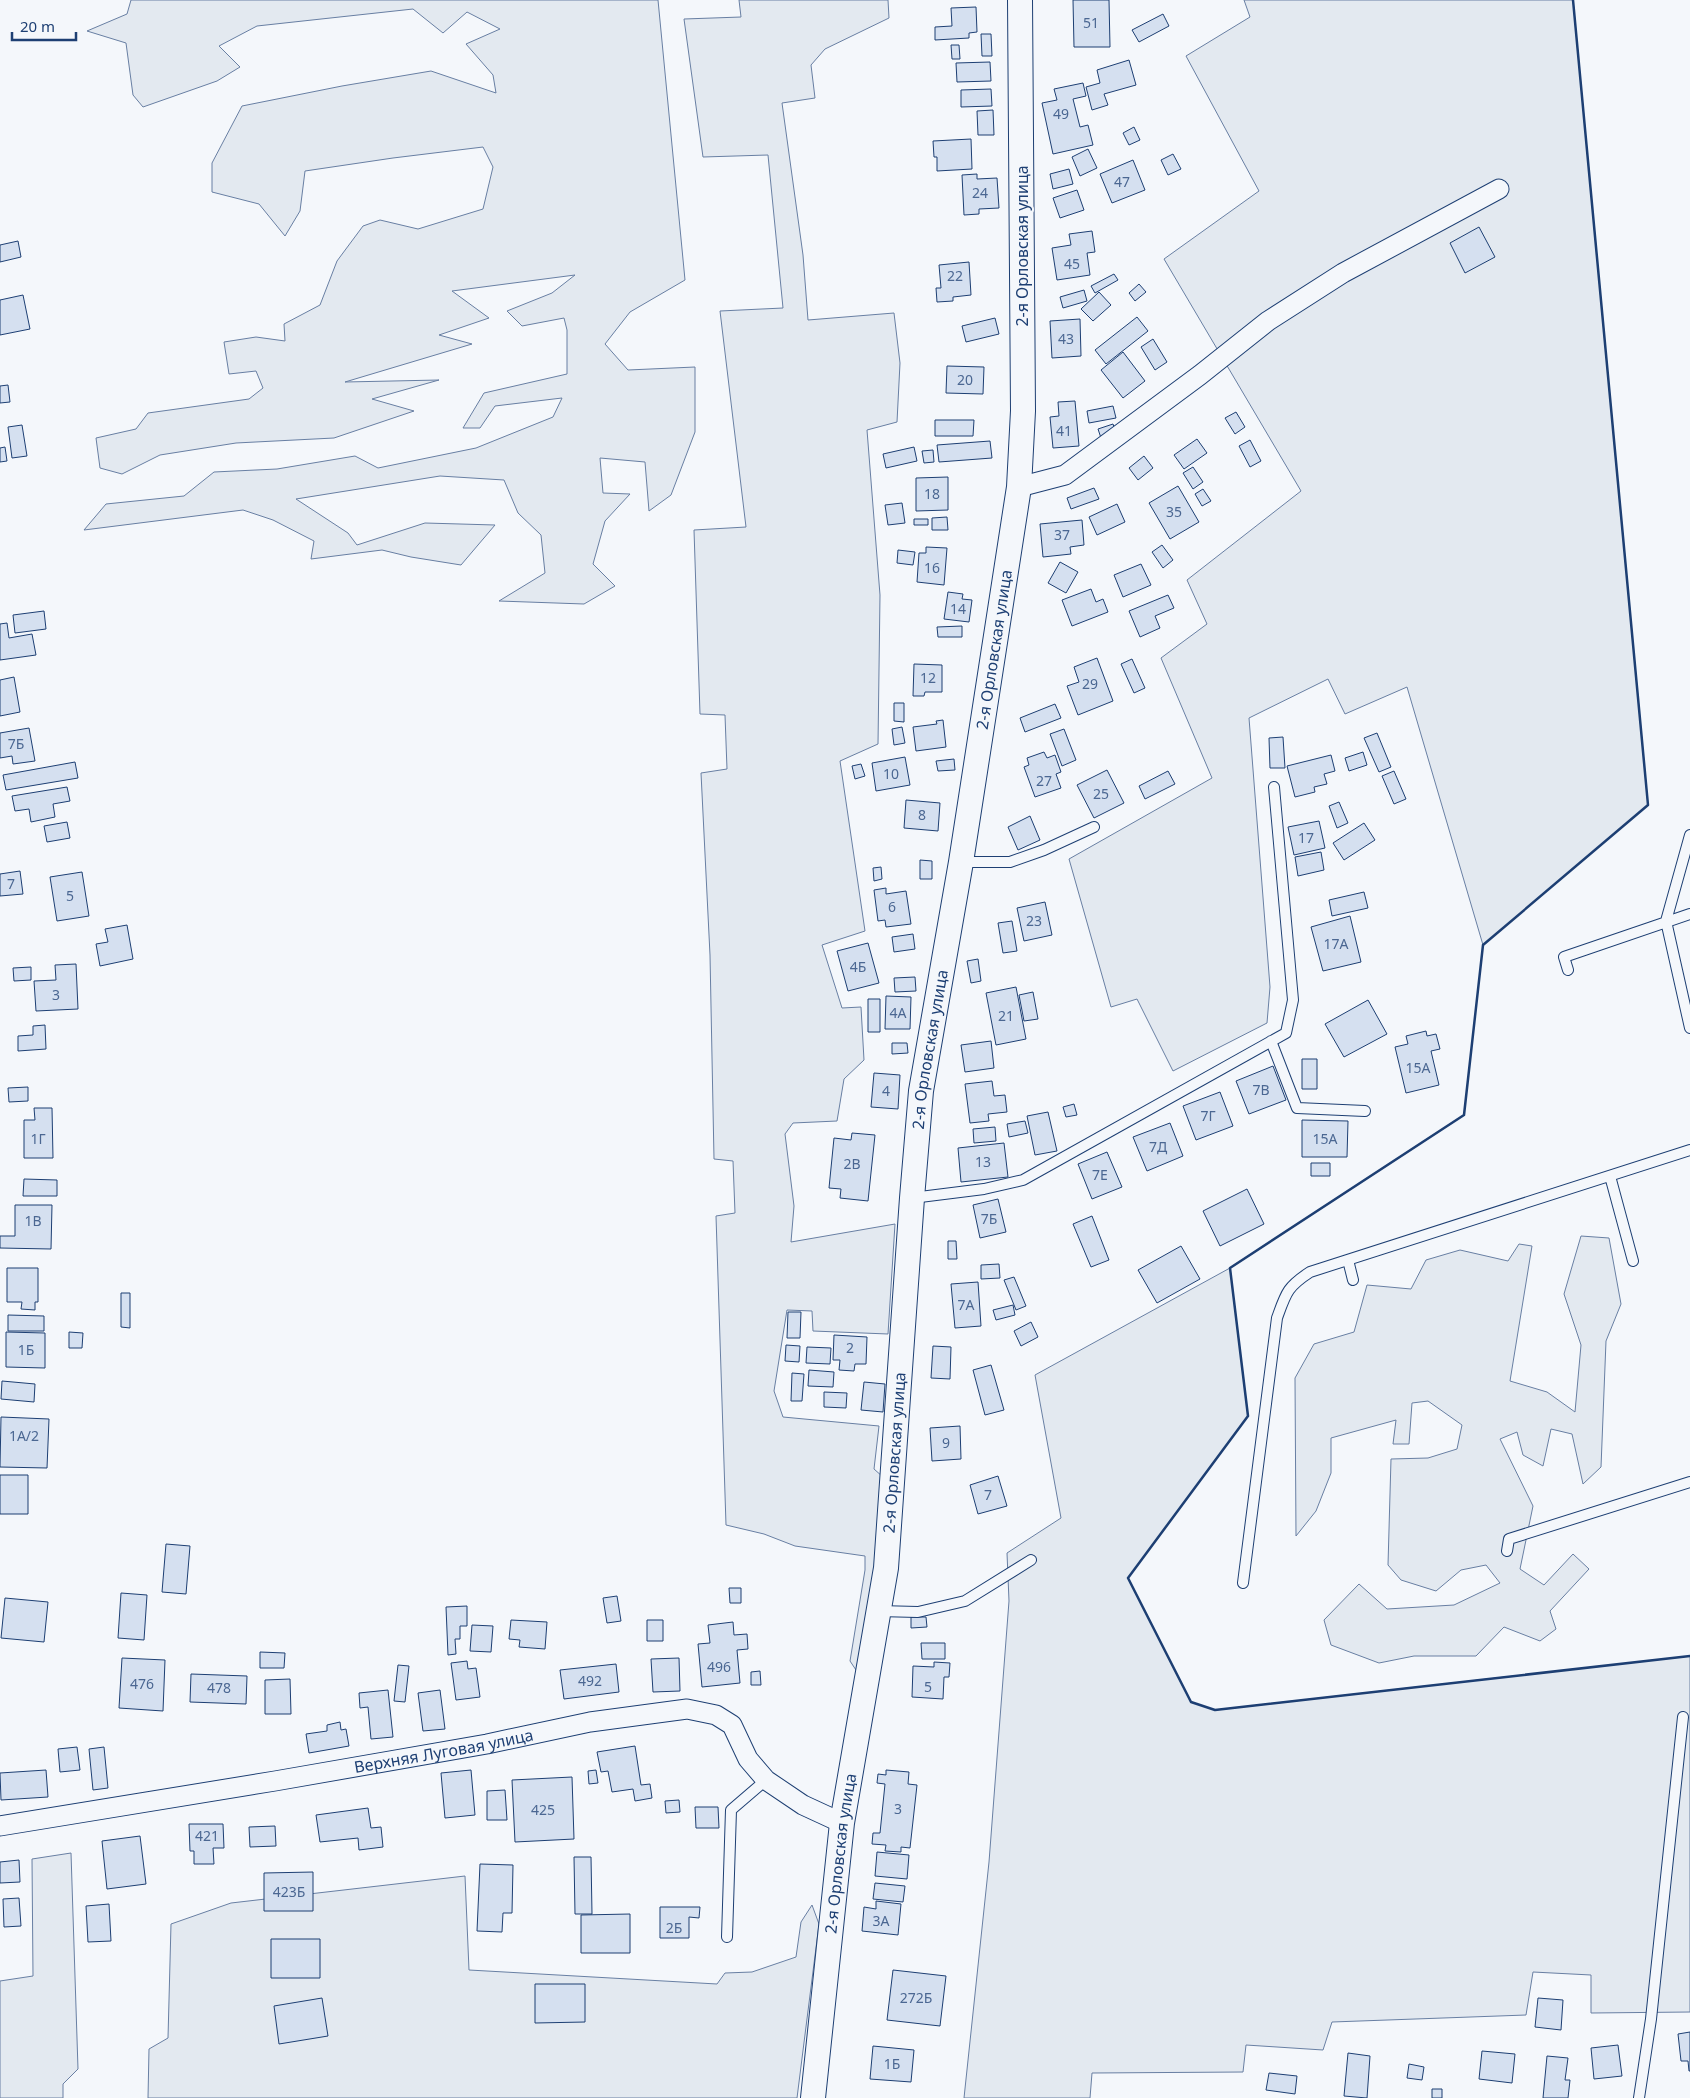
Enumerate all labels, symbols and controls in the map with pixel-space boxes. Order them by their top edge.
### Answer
scale bar [12,10,76,42]
house number: 51 [1083,13,1099,32]
text: 20 m [20,16,55,36]
house number: 49 [1053,104,1069,123]
street label: 2-я Орловская улица [1011,165,1033,327]
house number: 47 [1114,172,1130,191]
house number: 24 [972,183,988,202]
house number: 45 [1064,254,1080,273]
house number: 22 [947,266,963,285]
house number: 43 [1058,329,1074,348]
house number: 20 [957,370,973,389]
house number: 41 [1056,421,1072,440]
house number: 18 [924,484,940,503]
house number: 35 [1166,502,1182,521]
house number: 37 [1054,525,1070,544]
house number: 16 [924,558,940,577]
street label: 2-я Орловская улица [971,568,1017,731]
house number: 14 [950,599,966,618]
house number: 12 [920,668,936,687]
house number: 29 [1082,674,1098,693]
house number: 7Б [8,734,24,753]
house number: 10 [883,764,899,783]
house number: 27 [1036,771,1052,790]
house number: 25 [1093,784,1109,803]
house number: 8 [918,805,926,824]
house number: 17 [1298,828,1314,847]
house number: 7 [7,874,15,893]
house number: 5 [66,886,74,905]
house number: 6 [888,897,896,916]
house number: 23 [1026,911,1042,930]
house number: 17А [1324,934,1349,953]
house number: 4Б [850,957,866,976]
street label: 2-я Орловская улица [907,968,953,1130]
house number: 3 [52,985,60,1004]
house number: 4А [890,1003,907,1022]
house number: 21 [998,1006,1014,1025]
house number: 15А [1406,1058,1431,1077]
house number: 7В [1252,1080,1270,1099]
house number: 4 [882,1081,890,1100]
house number: 7Г [1200,1106,1216,1125]
house number: 1Г [30,1129,46,1148]
house number: 15А [1313,1129,1338,1148]
house number: 7Д [1149,1137,1168,1156]
house number: 13 [975,1152,991,1171]
house number: 2В [843,1154,861,1173]
house number: 7Е [1092,1165,1108,1184]
house number: 7Б [981,1209,997,1228]
house number: 1В [24,1211,42,1230]
house number: 7А [958,1295,975,1314]
house number: 2 [846,1338,854,1357]
house number: 1Б [18,1340,34,1359]
street label: 2-я Орловская улица [877,1371,911,1534]
house number: 1А/2 [9,1426,39,1445]
house number: 9 [942,1433,950,1452]
house number: 7 [984,1485,992,1504]
house number: 496 [707,1657,731,1676]
house number: 492 [578,1671,602,1690]
house number: 476 [130,1674,154,1693]
house number: 5 [924,1677,932,1696]
house number: 478 [207,1678,231,1697]
street label: Верхняя Луговая улица [352,1723,535,1778]
street label: 2-я Орловская улица [819,1772,861,1935]
house number: 3 [894,1799,902,1818]
house number: 425 [531,1800,555,1819]
house number: 421 [195,1826,219,1845]
house number: 423Б [273,1882,305,1901]
house number: 3А [873,1911,890,1930]
house number: 2Б [666,1918,682,1937]
house number: 272Б [900,1988,932,2007]
house number: 1Б [884,2054,900,2073]

